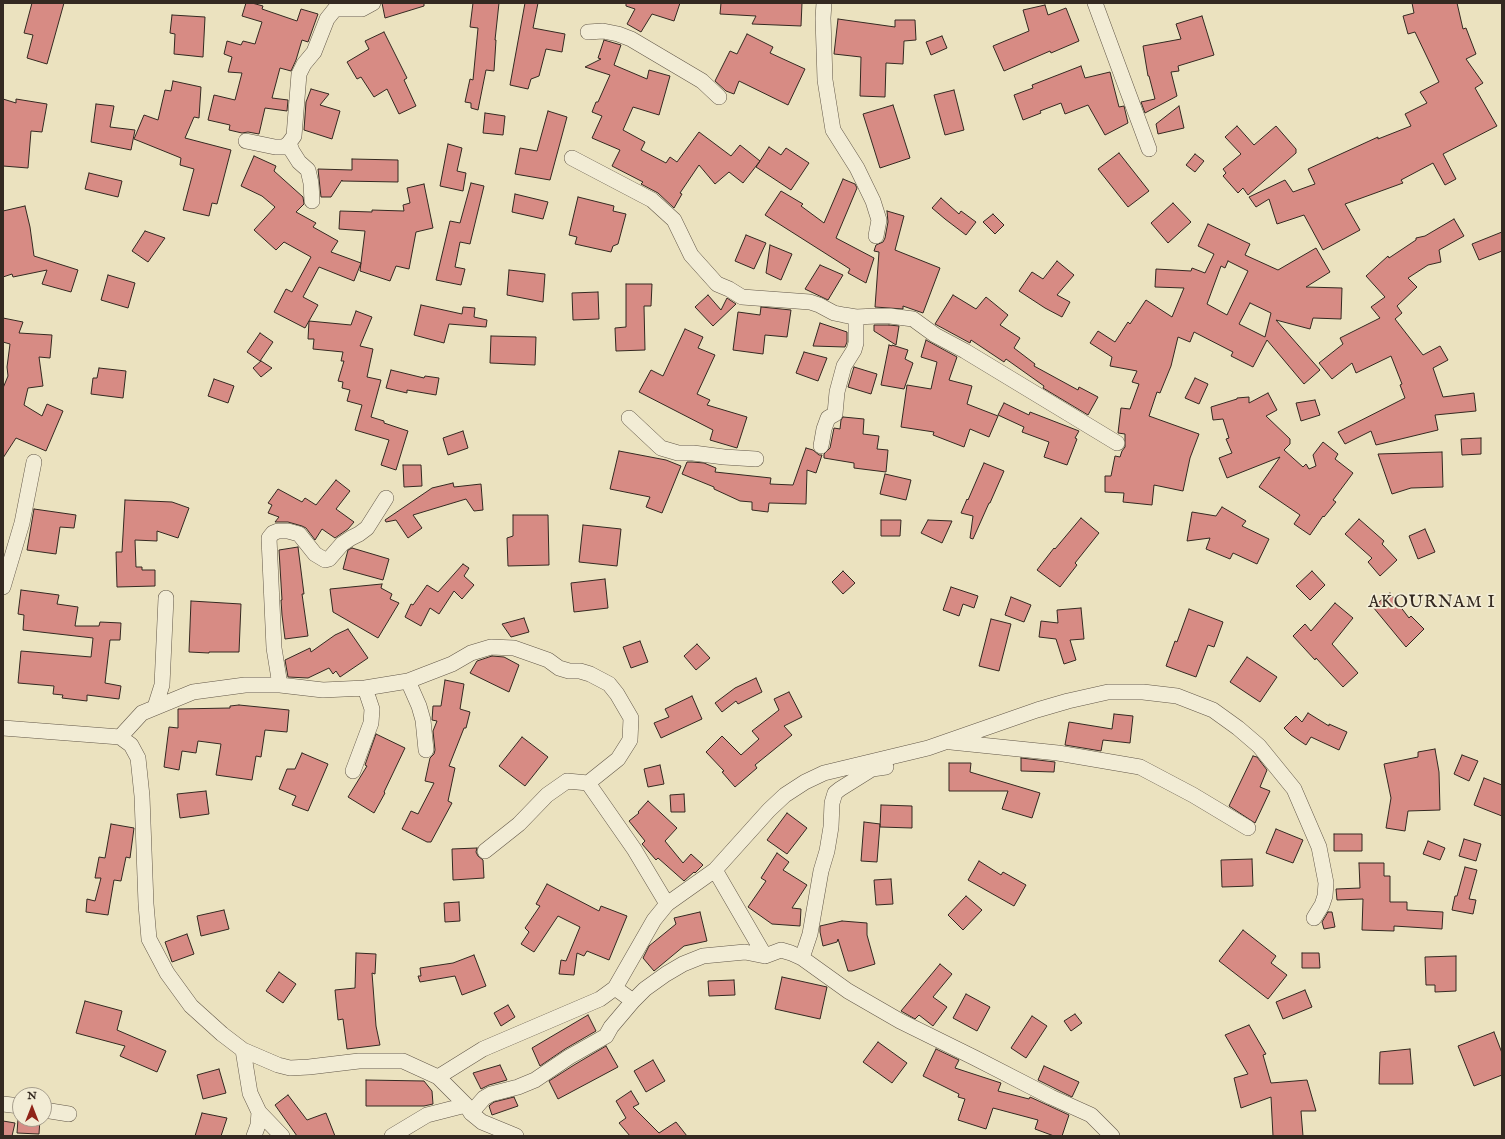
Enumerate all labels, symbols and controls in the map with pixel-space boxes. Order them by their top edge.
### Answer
district label: AKOURNAM I [1368,594,1496,614]
north arrow [12,1087,52,1127]
text: N [27,1089,37,1103]

